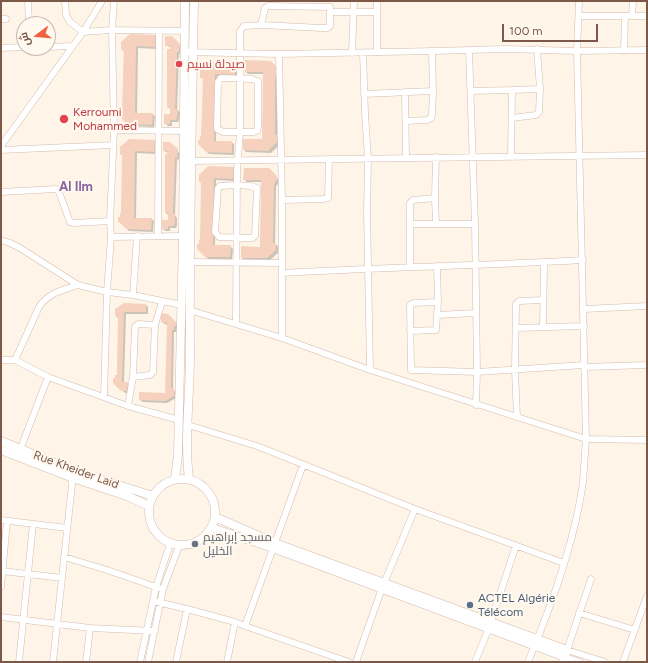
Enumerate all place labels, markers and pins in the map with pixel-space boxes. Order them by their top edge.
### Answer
place label: صيدلة نسيم [187,57,245,71]
marker: صيدلة نسيم [174,59,184,69]
place label: Kerroumi Mohammed [73,105,137,133]
marker: Kerroumi Mohammed [58,113,70,125]
place label: مسجد إبراهيم الخليل [203,530,272,558]
marker: مسجد إبراهيم الخليل [190,539,200,549]
place label: ACTEL Algérie Télécom [478,591,555,619]
marker: ACTEL Algérie Télécom [465,600,475,610]

